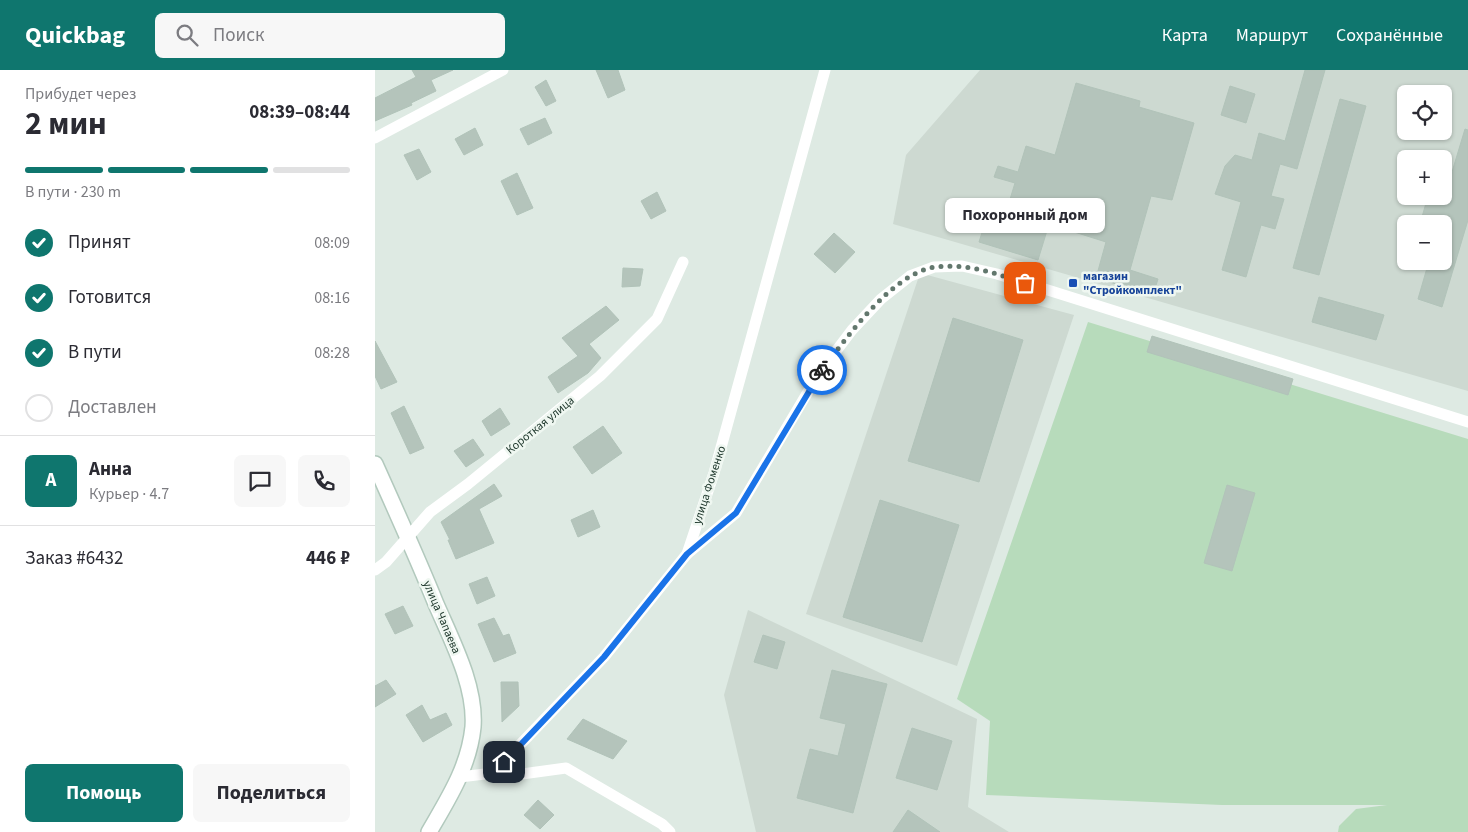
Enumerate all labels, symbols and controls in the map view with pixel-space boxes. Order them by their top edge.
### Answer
search box [155,13,505,58]
text: Quickbag [25,18,125,53]
icon: search [173,21,201,49]
text: Поиск [213,22,264,49]
text: Карта [1162,23,1208,48]
text: Маршрут [1236,23,1308,48]
text: Сохранённые [1336,23,1443,48]
text: Прибудет через [25,83,136,105]
map controls [1397,85,1452,270]
button: locate [1397,85,1452,140]
text: 08:39–08:44 [249,99,350,126]
text: 2 мин [25,101,107,147]
button: + [1397,150,1452,205]
text: В пути · 230 m [25,181,121,203]
callout: Похоронный дом [945,198,1105,233]
text: Похоронный дом [962,204,1088,226]
button: − [1397,215,1452,270]
icon: check [25,229,53,257]
text: Принят [68,229,131,256]
text: 08:09 [314,232,350,254]
pin [1004,262,1046,304]
place label: магазин "Стройкомплект" [1083,268,1182,299]
icon: bag [1011,269,1039,297]
marker: магазин "Стройкомплект" [1067,277,1079,289]
icon: check [25,284,53,312]
text: Готовится [68,284,151,311]
text: 08:16 [314,287,350,309]
icon: check [25,339,53,367]
text: В пути [68,339,122,366]
text: 08:28 [314,342,350,364]
courier [797,345,847,395]
icon: bike [808,356,836,384]
street label: Короткая улица [502,392,578,458]
text: Доставлен [68,394,157,421]
street label: улица Фоменко [689,444,730,527]
button: chat [234,455,286,507]
button: phone [298,455,350,507]
text: Анна [89,456,132,483]
text: А [46,467,56,494]
text: Курьер · 4.7 [89,483,169,505]
text: Заказ #6432 [25,545,124,572]
text: 446 ₽ [306,545,350,572]
street label: улица Чапаева [419,578,465,656]
pin [483,741,525,783]
icon: home [490,748,518,776]
button: Помощь [25,764,183,822]
button: Поделиться [193,764,350,822]

